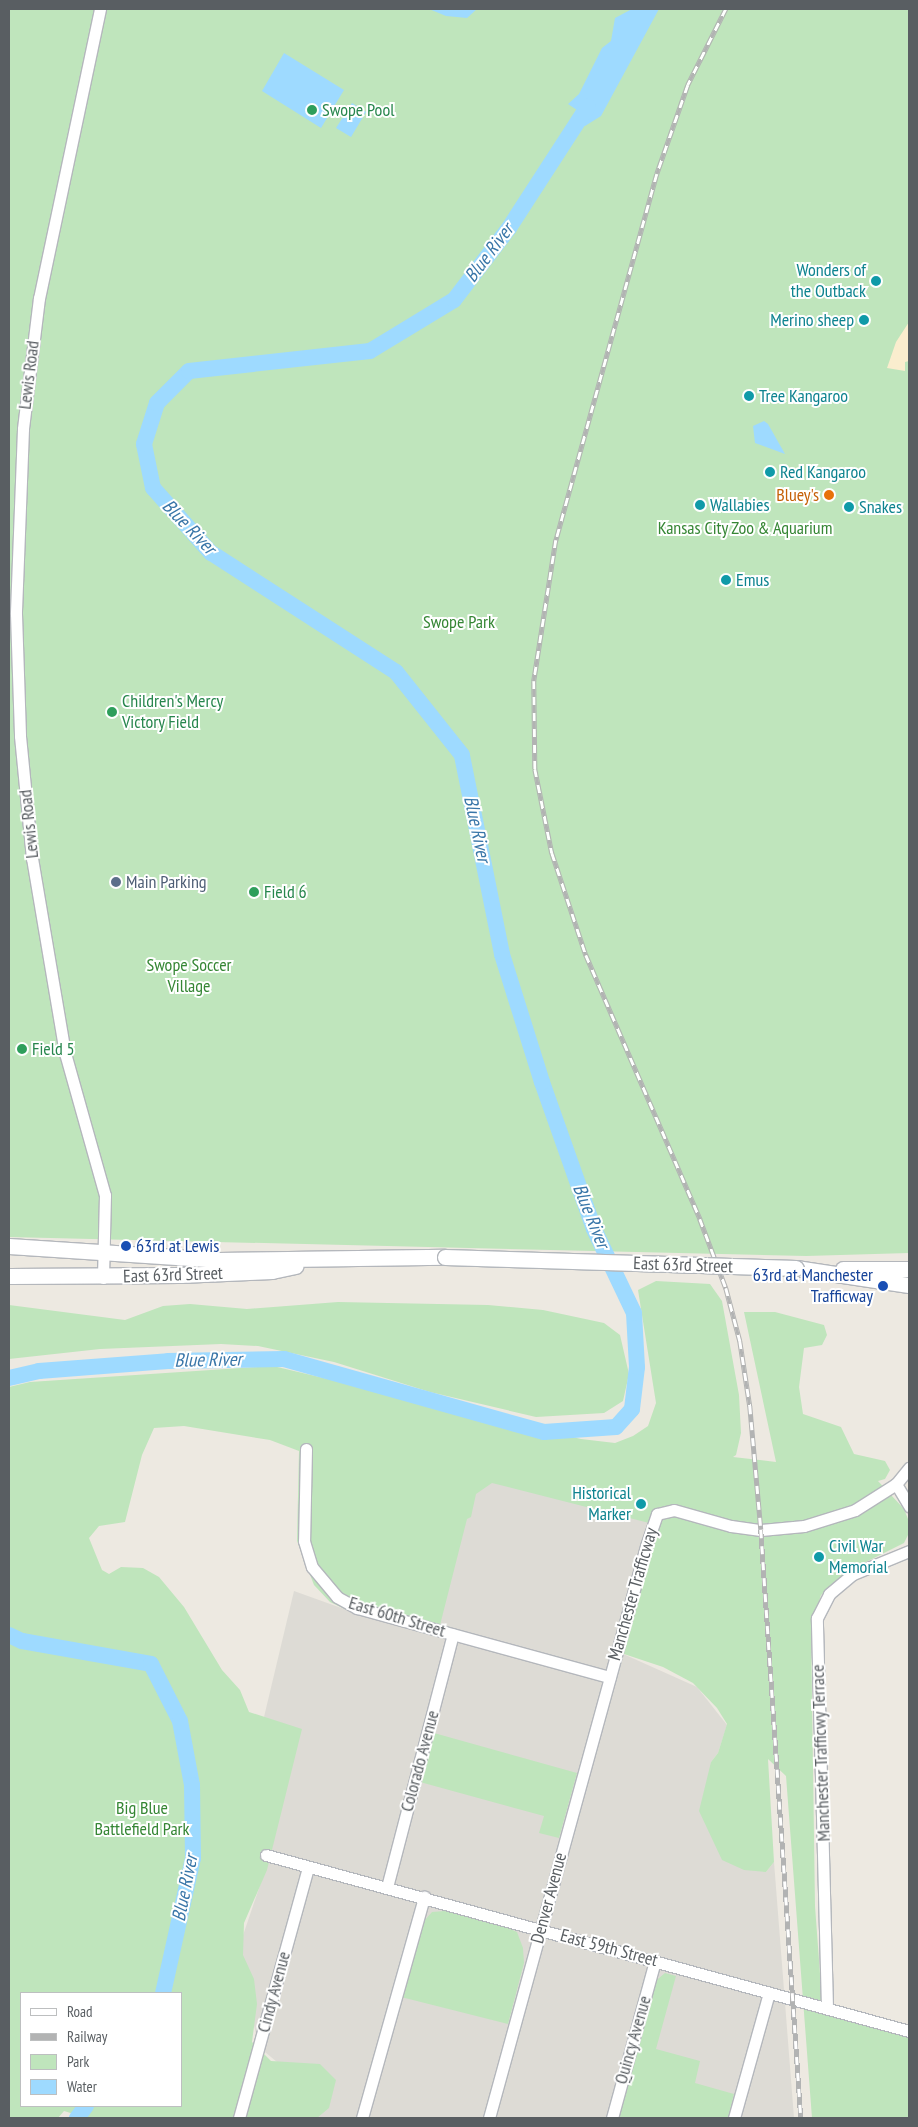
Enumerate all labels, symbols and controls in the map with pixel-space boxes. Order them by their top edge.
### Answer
place label: Swope Pool [322,99,394,121]
marker: Swope Pool [306,104,318,116]
water label: Blue River [460,219,518,287]
place label: Wonders of the Outback [791,260,866,302]
marker: Wonders of the Outback [870,275,882,287]
place label: Merino sheep [770,309,854,331]
marker: Merino sheep [858,314,870,326]
street label: Lewis Road [14,339,44,411]
place label: Tree Kangaroo [759,385,848,407]
marker: Tree Kangaroo [743,390,755,402]
place label: Red Kangaroo [780,461,866,483]
marker: Red Kangaroo [764,466,776,478]
place label: Bluey's [776,484,819,506]
marker: Bluey's [823,489,835,501]
place label: Wallabies [710,494,770,516]
water label: Blue River [157,495,221,559]
place label: Snakes [859,496,902,518]
marker: Wallabies [694,499,706,511]
marker: Snakes [843,501,855,513]
park label: Kansas City Zoo & Aquarium [657,517,833,539]
place label: Emus [736,569,769,591]
marker: Emus [720,574,732,586]
park label: Swope Park [423,611,495,633]
place label: Children's Mercy Victory Field [122,691,223,734]
marker: Children's Mercy Victory Field [106,706,118,718]
street label: Lewis Road [15,789,43,859]
water label: Blue River [459,794,495,864]
place label: Main Parking [126,871,207,893]
marker: Main Parking [110,876,122,888]
place label: Field 6 [264,881,307,903]
marker: Field 6 [248,886,260,898]
park label: Swope Soccer Village [146,955,232,998]
place label: Field 5 [32,1038,75,1060]
marker: Field 5 [16,1043,28,1055]
water label: Blue River [568,1181,614,1251]
place label: 63rd at Lewis [136,1235,219,1257]
marker: 63rd at Lewis [120,1240,132,1252]
street label: East 63rd Street [633,1252,733,1278]
street label: East 63rd Street [123,1262,223,1288]
place label: 63rd at Manchester Trafficway [753,1265,873,1308]
marker: 63rd at Manchester Trafficway [877,1280,889,1292]
water label: Blue River [174,1348,242,1372]
place label: Historical Marker [572,1483,631,1526]
marker: Historical Marker [635,1498,647,1510]
street label: Manchester Trafficway [604,1525,662,1663]
place label: Civil War Memorial [829,1536,888,1578]
marker: Civil War Memorial [813,1551,825,1563]
street label: East 60th Street [346,1592,448,1642]
street label: Manchester Trafficwy Terrace [807,1663,835,1843]
street label: Colorado Avenue [396,1708,444,1814]
park label: Big Blue Battlefield Park [94,1798,190,1840]
street label: Denver Avenue [526,1850,572,1946]
water label: Blue River [167,1853,203,1923]
street label: East 59th Street [558,1925,660,1971]
street label: Cindy Avenue [253,1949,295,2035]
legend [20,1992,182,2107]
street label: Quincy Avenue [610,1993,656,2087]
text: Road [67,2002,93,2021]
text: Railway [67,2027,107,2046]
text: Park [67,2052,89,2071]
text: Water [67,2077,97,2096]

